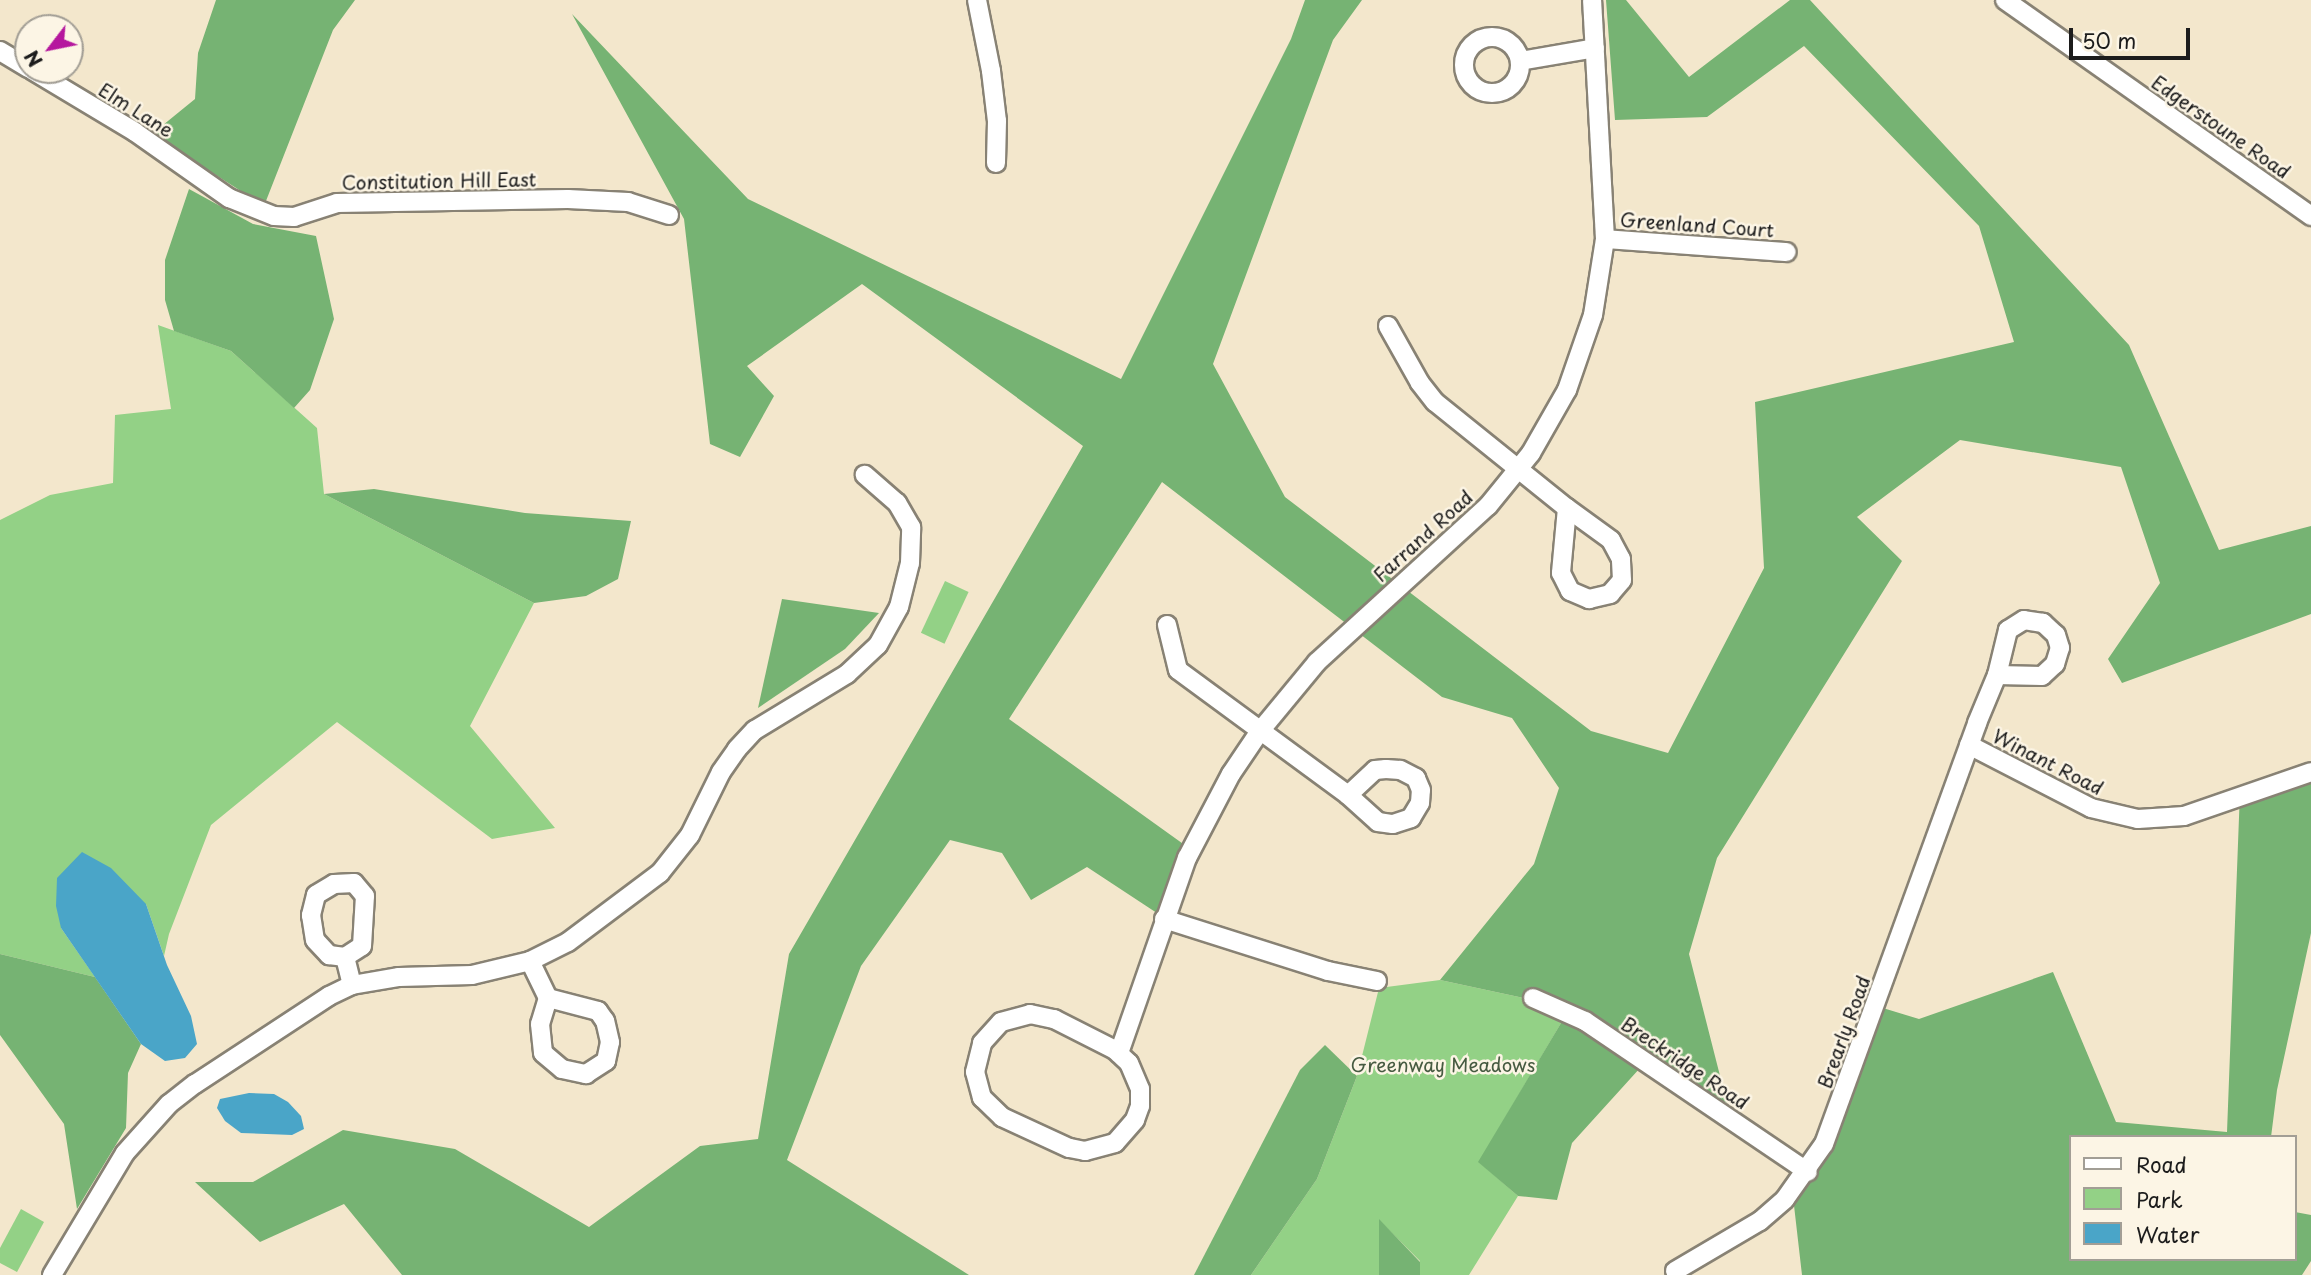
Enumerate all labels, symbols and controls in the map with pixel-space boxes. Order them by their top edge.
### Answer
north arrow [14,14,84,84]
scale bar [2073,14,2194,58]
text: 50 m [2082,24,2136,56]
text: N [17,45,49,73]
street label: Edgerstoune Road [2147,71,2295,183]
street label: Elm Lane [94,78,178,142]
street label: Constitution Hill East [342,168,536,194]
street label: Greenland Court [1619,208,1775,242]
street label: Farrand Road [1368,485,1478,587]
street label: Winant Road [1989,725,2107,799]
street label: Brearly Road [1813,972,1875,1092]
street label: Breckridge Road [1617,1012,1753,1114]
park label: Greenway Meadows [1350,1054,1536,1076]
legend [2070,1135,2297,1261]
text: Road [2136,1148,2187,1180]
text: Park [2136,1183,2183,1215]
text: Water [2136,1218,2199,1250]

